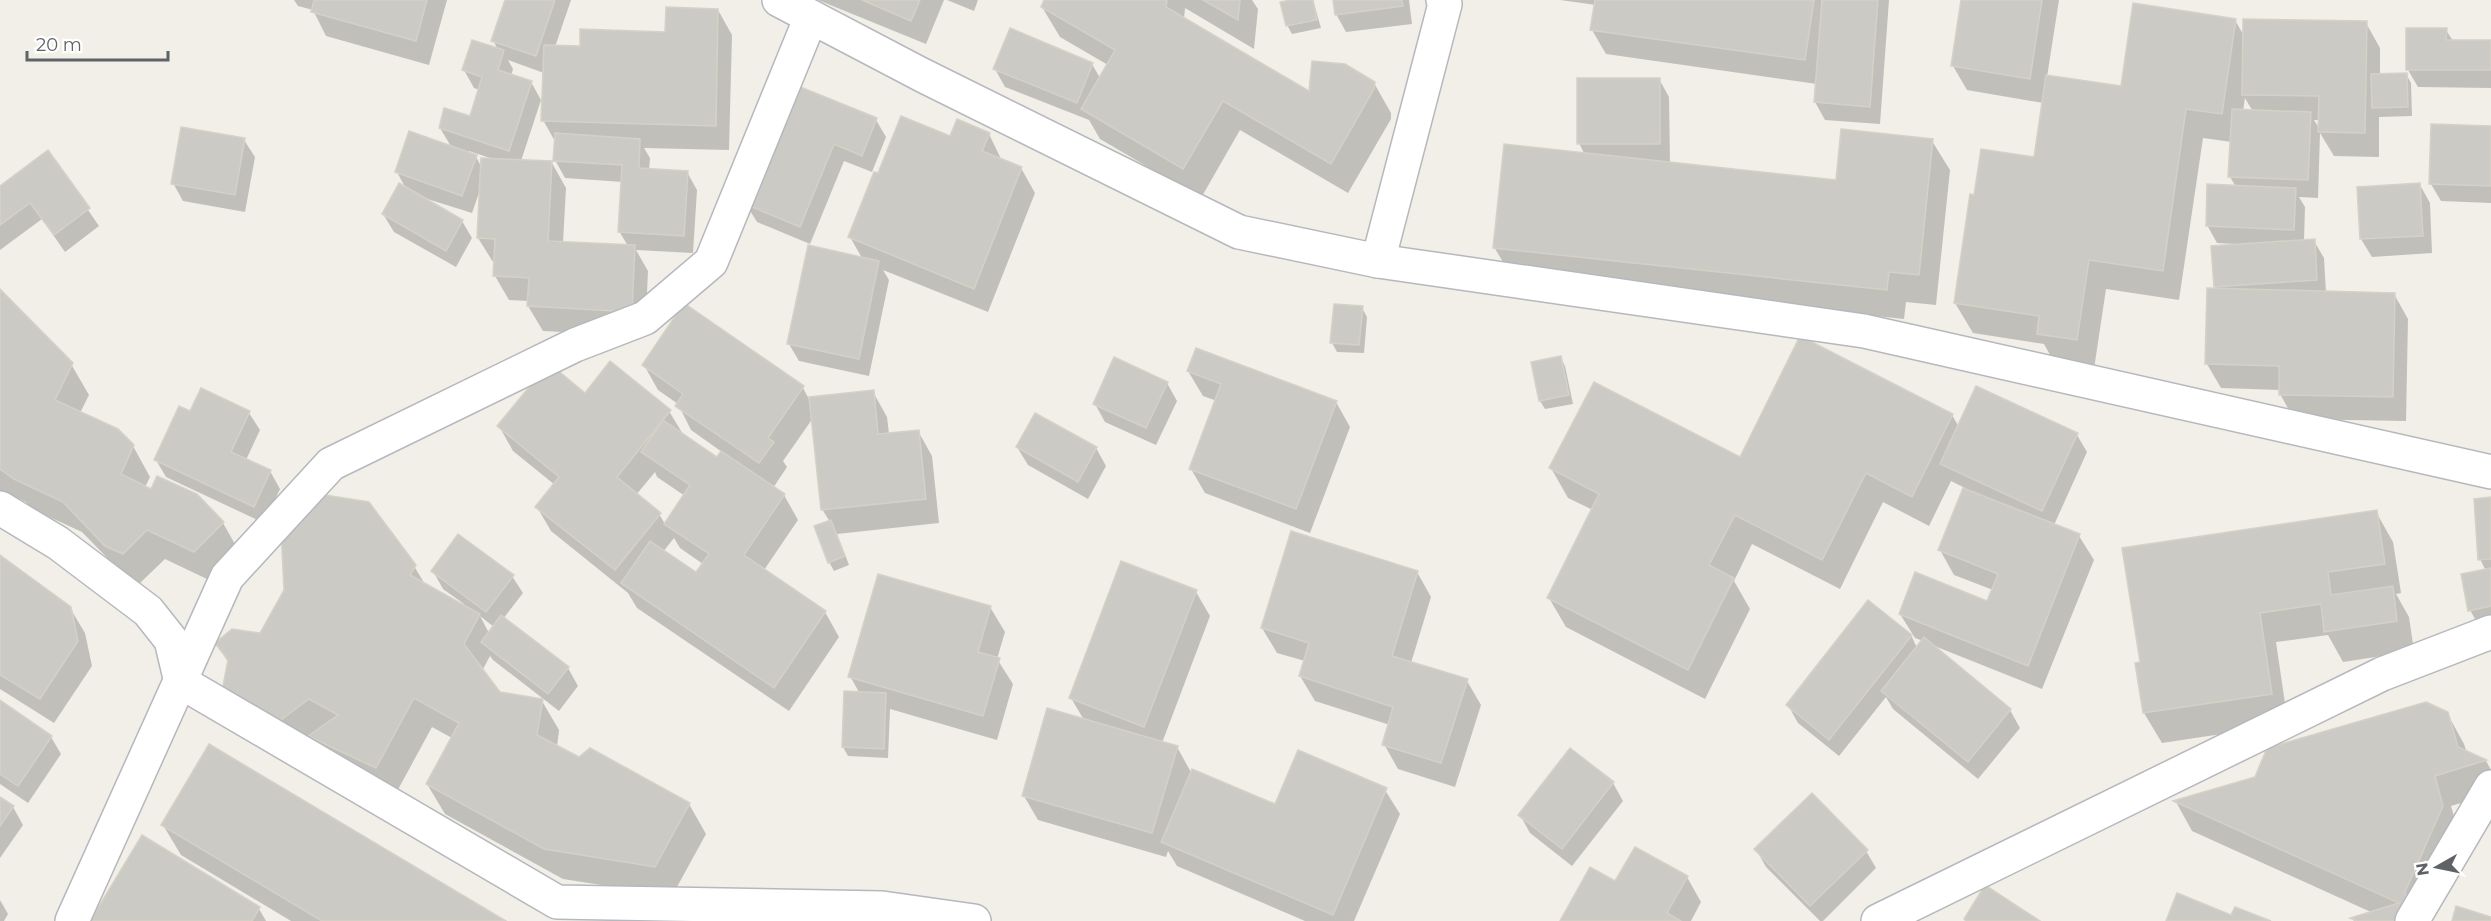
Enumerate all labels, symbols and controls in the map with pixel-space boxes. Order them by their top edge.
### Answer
scale bar [27,24,168,62]
text: 20 m [36,34,82,56]
north arrow [2407,837,2467,897]
text: N [2412,861,2433,877]

